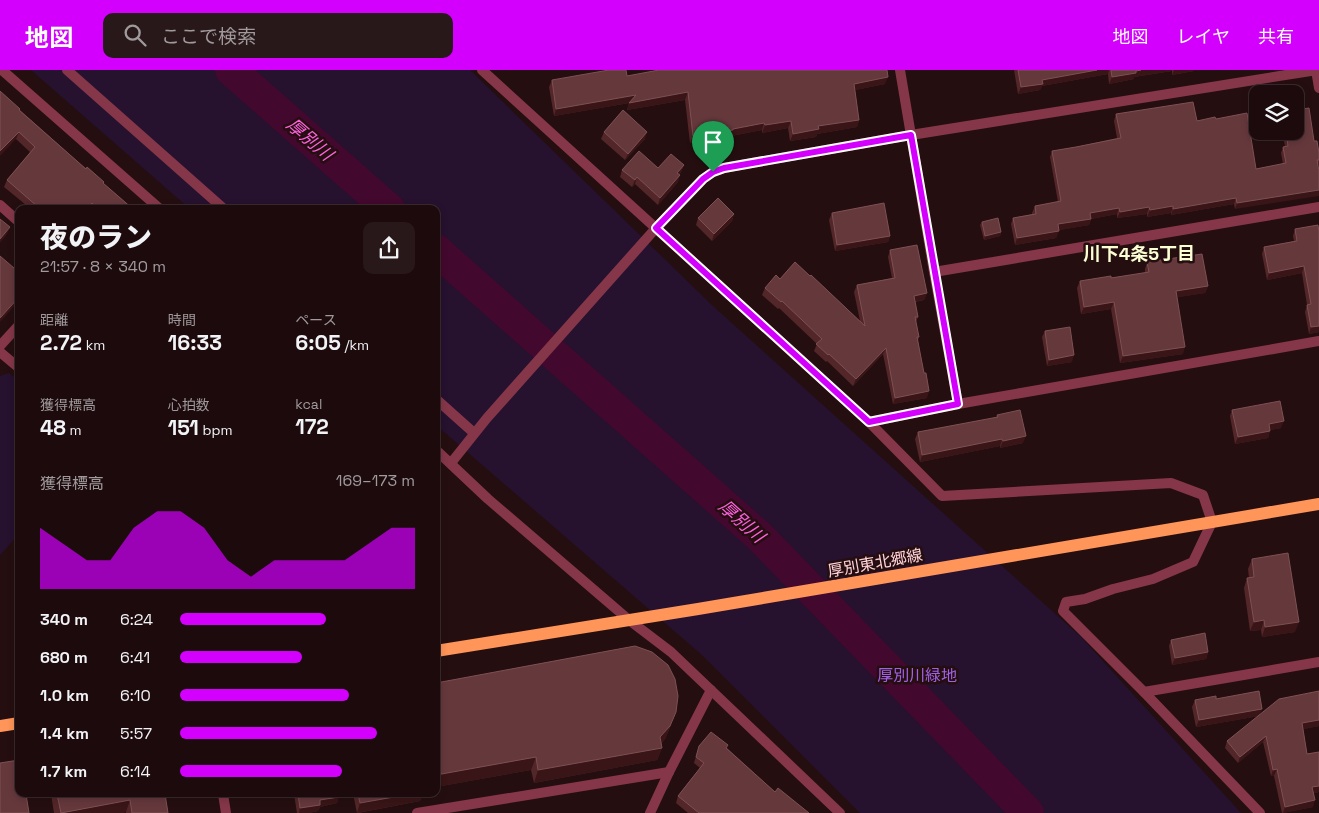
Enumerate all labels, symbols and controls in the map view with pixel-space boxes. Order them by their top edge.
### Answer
search box [103,13,453,58]
icon: search [121,21,149,49]
text: 地図 [25,22,73,53]
text: ここで検索 [161,24,256,49]
text: 地図 [1113,25,1149,48]
text: レイヤ [1177,25,1230,48]
text: 共有 [1258,25,1294,48]
map controls [1249,85,1304,140]
button: layers [1249,85,1304,140]
water label: 厚別川 [282,113,339,167]
pin [692,121,734,172]
icon: arrive [699,128,727,156]
text: 夜のラン [40,219,152,255]
button: share [363,222,415,274]
district label: 川下4条5丁目 [1083,242,1195,265]
text: 21:57 · 8 × 340 m [40,256,166,277]
text: 距離 [40,311,68,329]
text: 時間 [168,311,196,329]
text: ペース [295,311,337,329]
text: 2.72 [40,329,82,356]
text: 16:33 [168,329,222,356]
text: 6:05 [295,329,341,356]
text: km [82,336,105,354]
text: /km [341,336,369,354]
text: kcal [295,395,322,413]
text: 獲得標高 [40,396,96,414]
text: 心拍数 [168,396,210,414]
text: 172 [295,413,329,440]
text: 48 [40,414,66,441]
text: 151 [168,414,199,441]
text: m [66,421,82,439]
text: bpm [199,421,233,439]
text: 169–173 m [336,470,415,491]
text: 獲得標高 [40,473,104,494]
water label: 厚別川 [714,494,771,549]
street label: 厚別東北郷線 [826,544,924,582]
text: 340 m [40,609,88,630]
text: 6:24 [120,609,153,630]
text: 680 m [40,647,88,668]
text: 6:41 [120,647,150,668]
park label: 厚別川緑地 [877,665,957,686]
text: 1.0 km [40,685,89,706]
text: 6:10 [120,685,151,706]
text: 1.4 km [40,723,89,744]
text: 5:57 [120,723,152,744]
text: 1.7 km [40,761,87,782]
text: 6:14 [120,761,151,782]

